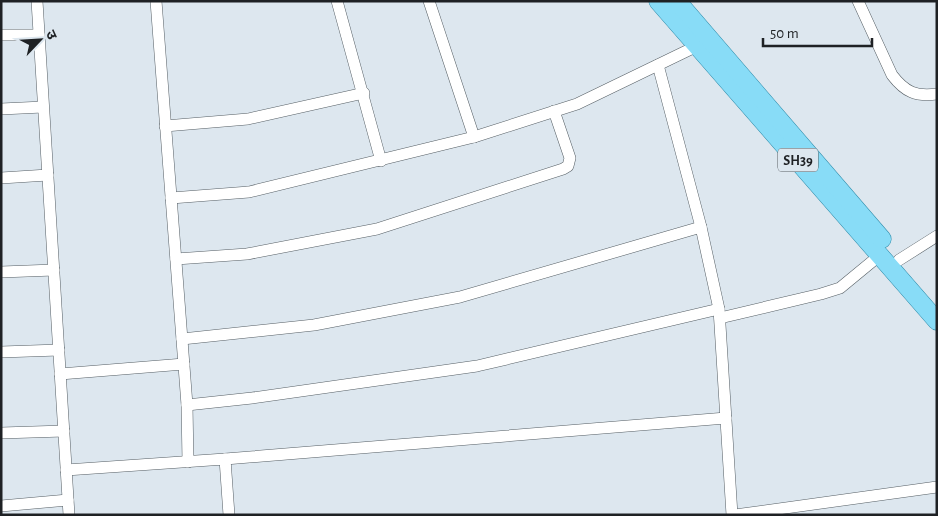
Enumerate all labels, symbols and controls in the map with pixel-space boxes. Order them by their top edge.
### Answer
north arrow [15,15,65,65]
scale bar [763,15,872,47]
text: 50 m [770,26,799,41]
text: उ [43,28,59,42]
road number: SH39 [778,148,818,172]

